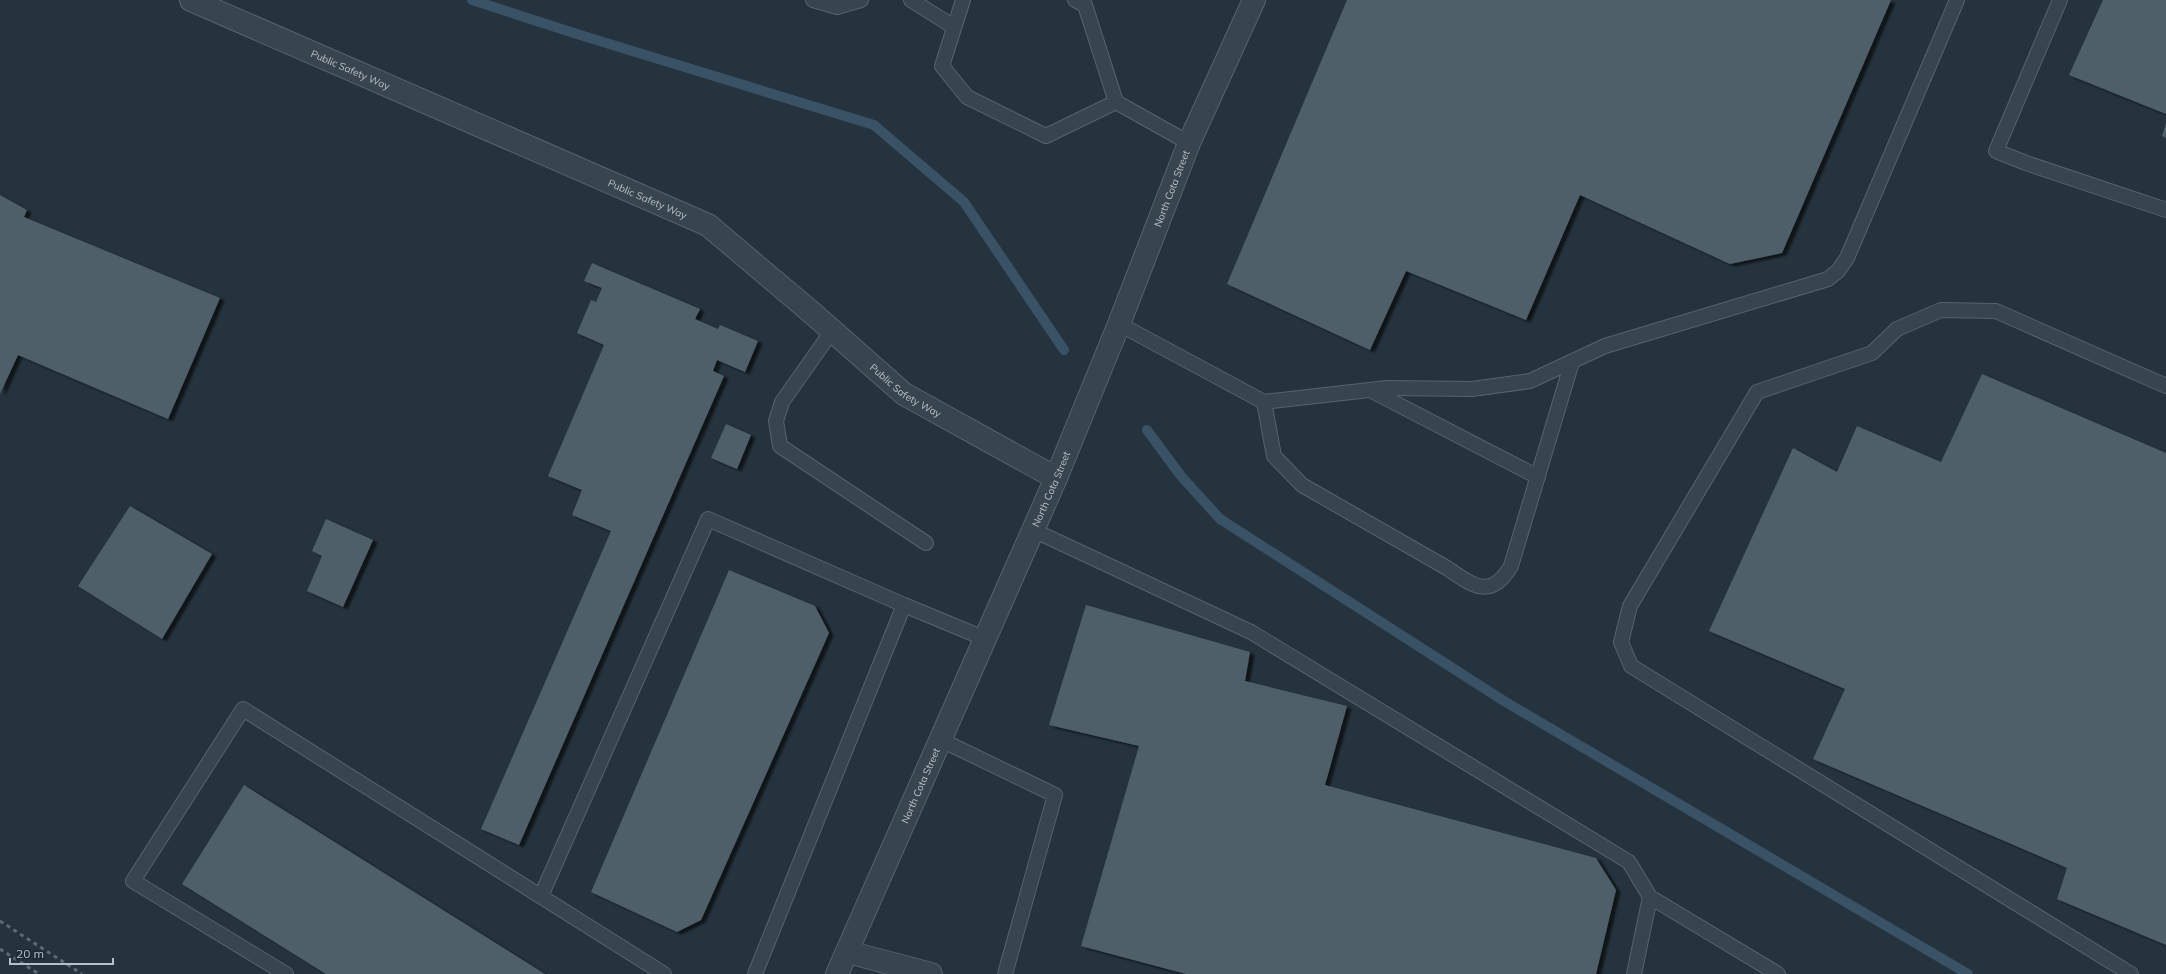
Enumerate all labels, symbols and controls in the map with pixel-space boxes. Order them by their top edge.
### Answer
street label: Public Safety Way [309,47,392,93]
street label: North Cota Street [1151,148,1193,229]
street label: Public Safety Way [606,176,690,222]
street label: Public Safety Way [867,361,944,421]
street label: North Cota Street [1029,449,1073,529]
street label: North Cota Street [898,746,943,825]
scale bar [10,940,113,966]
text: 20 m [16,946,44,961]

